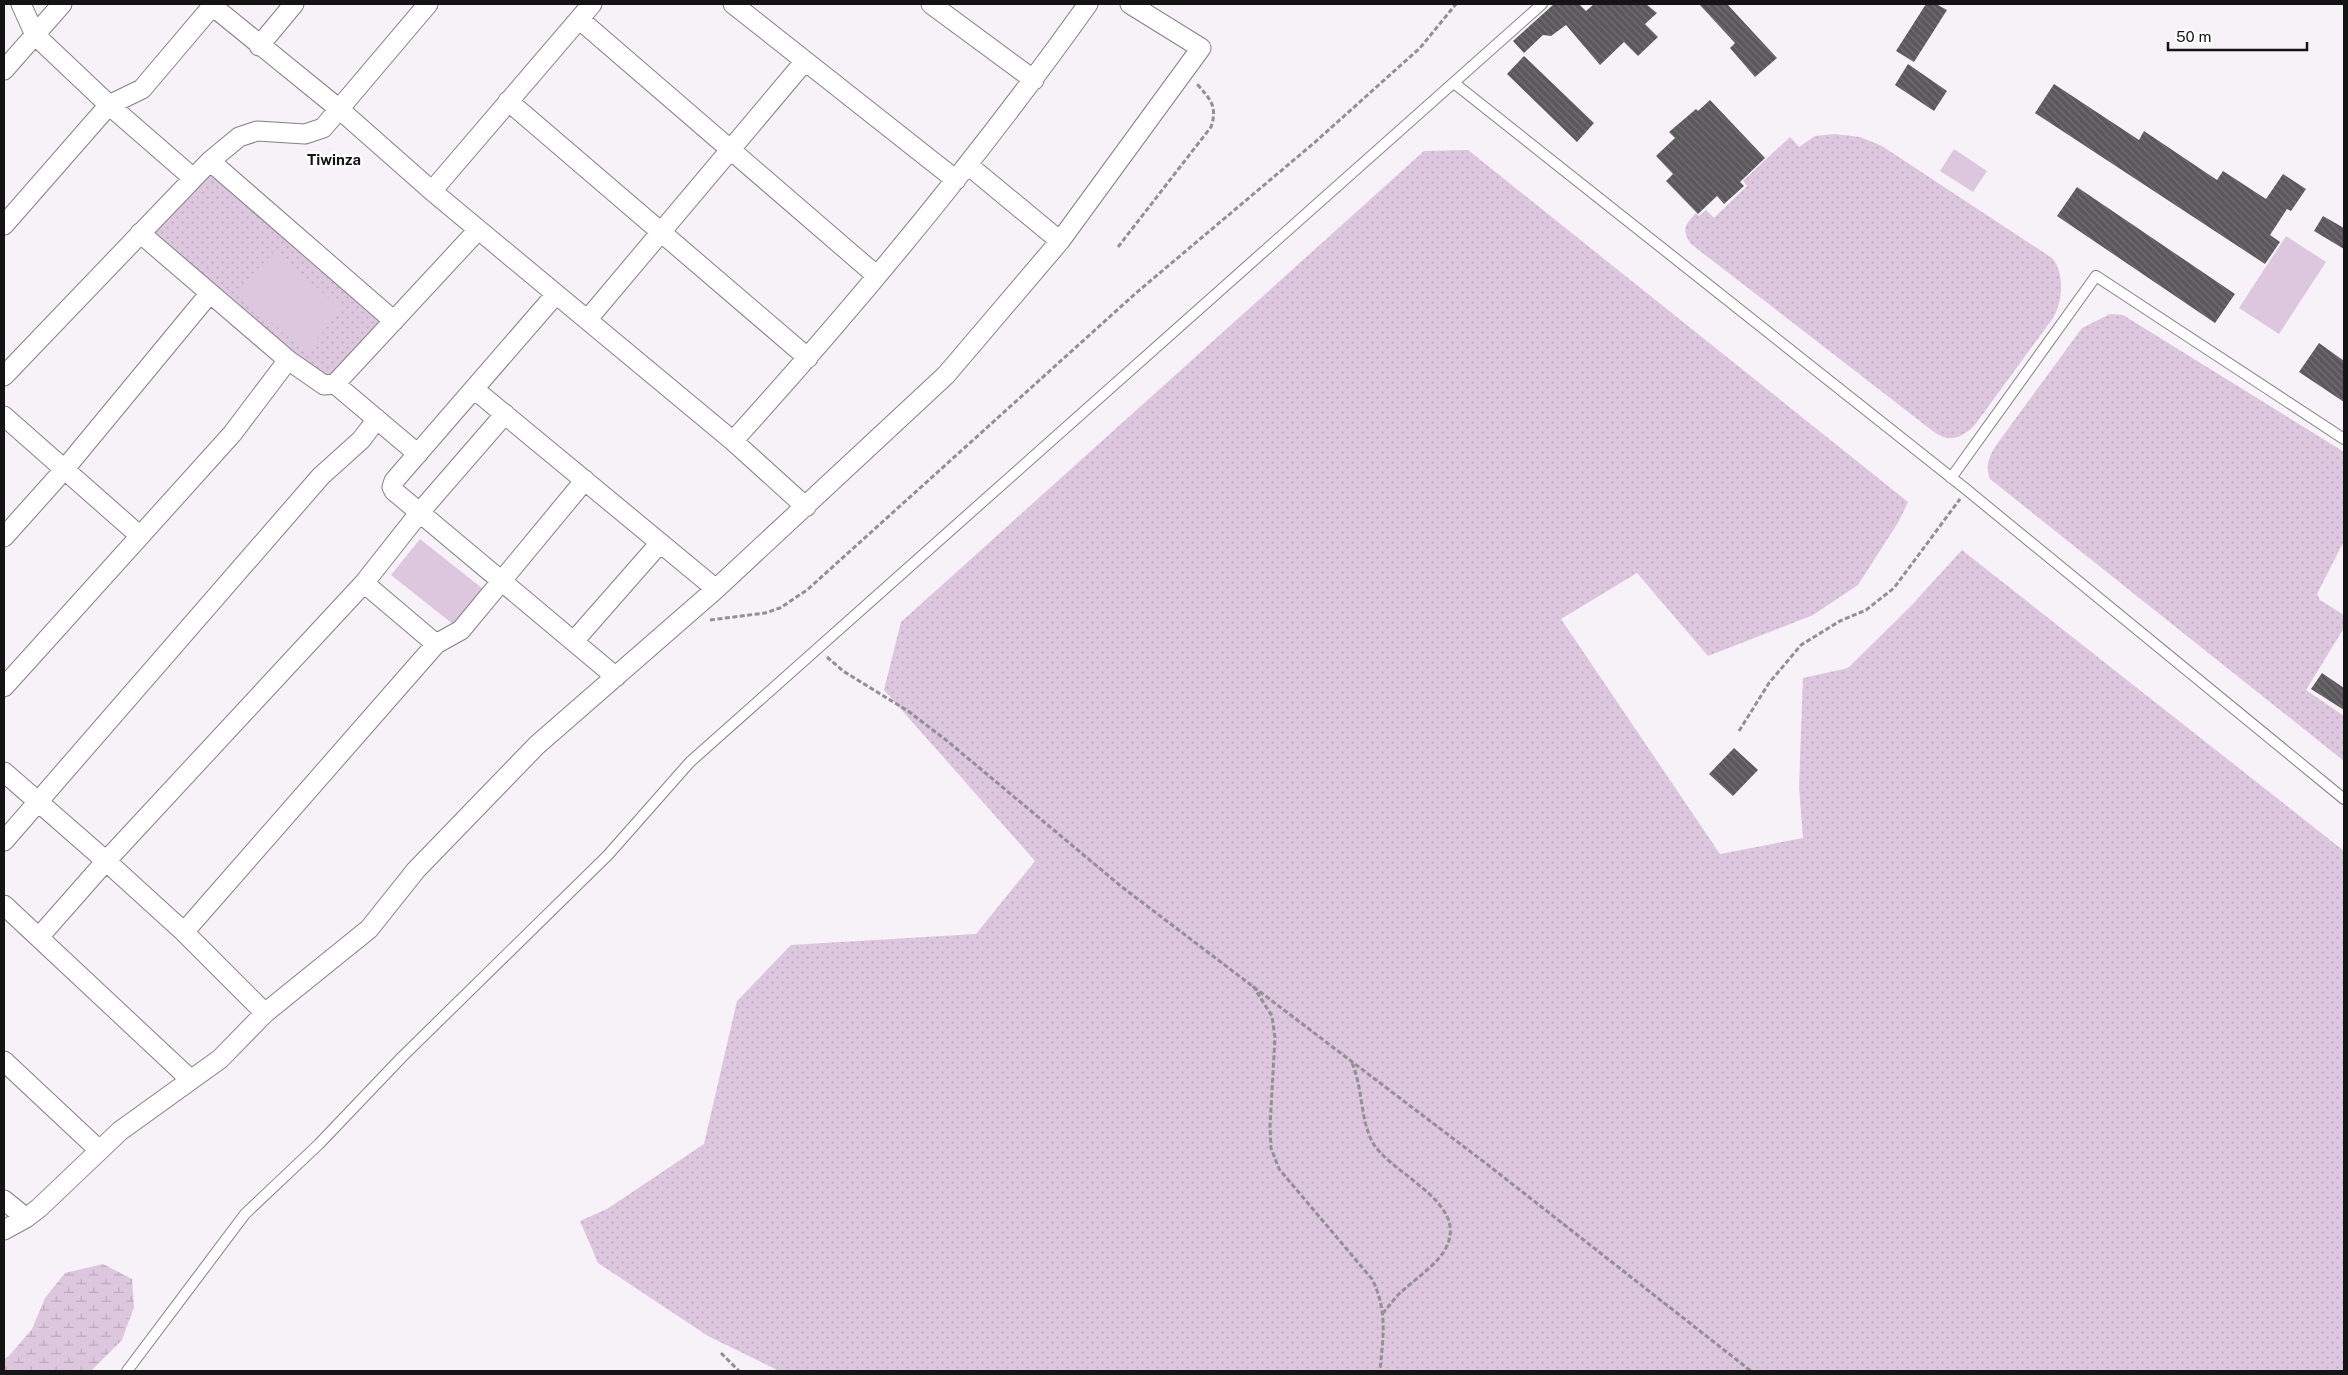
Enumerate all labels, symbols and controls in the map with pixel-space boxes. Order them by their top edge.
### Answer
scale bar [2168,20,2307,52]
text: 50 m [2176,28,2211,45]
district label: Tiwinza [307,151,361,168]

